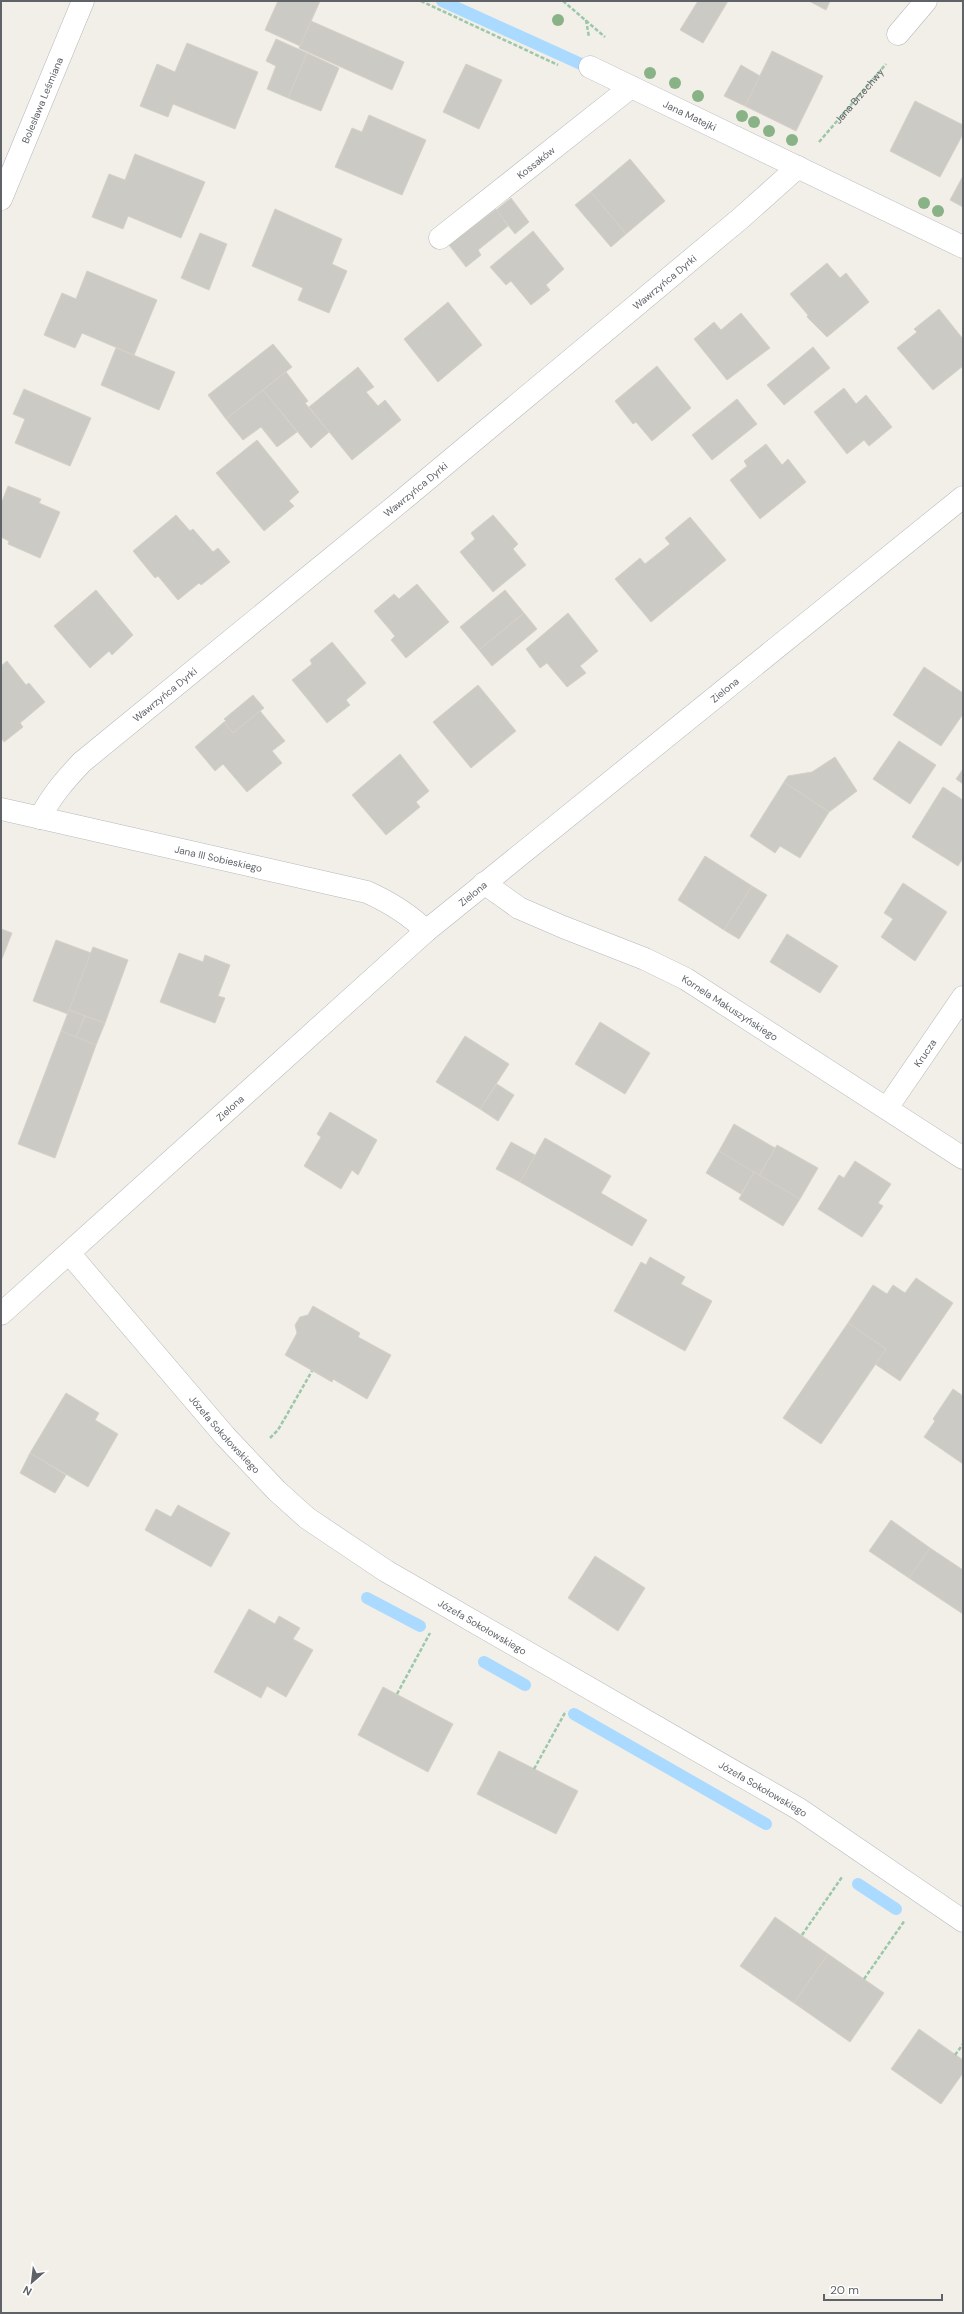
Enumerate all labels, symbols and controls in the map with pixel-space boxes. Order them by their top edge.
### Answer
street label: Bolesława Leśmiana [19,55,66,145]
street label: Jana Brzechwy [832,65,887,126]
street label: Jana Matejki [661,97,718,134]
street label: Kossaków [514,143,558,182]
street label: Wawrzyńca Dyrki [630,252,699,313]
street label: Wawrzyńca Dyrki [381,459,450,520]
street label: Wawrzyńca Dyrki [130,665,200,725]
street label: Zielona [708,675,742,705]
street label: Jana III Sobieskiego [173,843,264,875]
street label: Zielona [456,878,490,909]
street label: Kornela Makuszyńskiego [680,972,780,1044]
street label: Krucza [911,1037,939,1069]
street label: Zielona [214,1092,247,1124]
street label: Józefa Sokołowskiego [186,1393,263,1476]
street label: Józefa Sokołowskiego [436,1596,529,1658]
street label: Józefa Sokołowskiego [716,1758,810,1820]
north arrow [12,2262,52,2302]
scale bar [824,2276,942,2302]
text: 20 m [830,2282,859,2298]
text: N [20,2283,34,2299]

